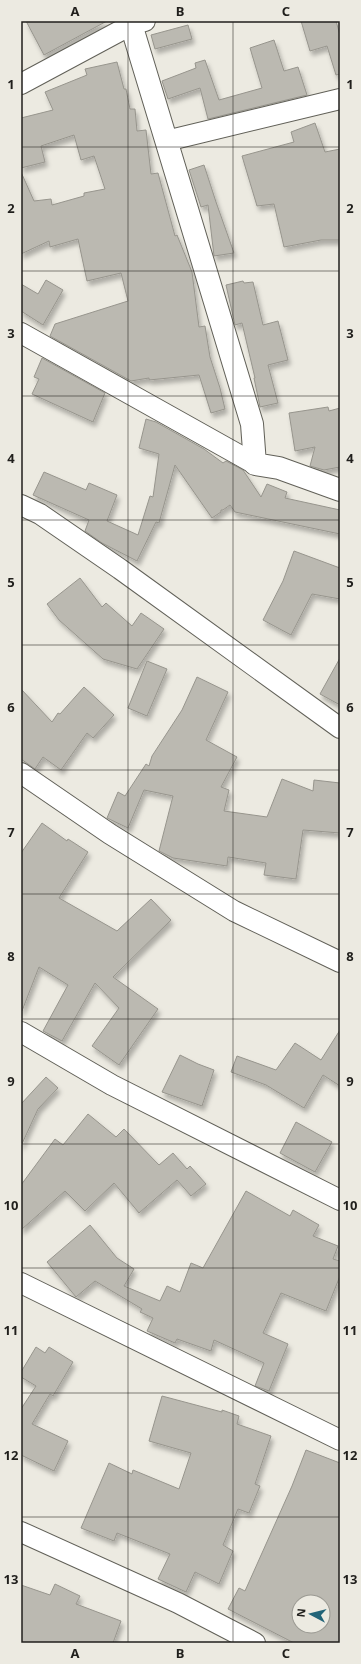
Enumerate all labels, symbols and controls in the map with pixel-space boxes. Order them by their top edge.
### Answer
text: A [71,2,80,20]
text: B [176,2,184,20]
text: C [282,2,290,20]
text: 1 [7,75,15,93]
text: 1 [346,75,354,93]
text: 2 [7,199,15,217]
text: 2 [346,199,354,217]
text: 3 [7,324,15,342]
text: 3 [346,324,354,342]
text: 4 [7,449,15,467]
text: 4 [346,449,354,467]
text: 5 [7,573,15,591]
text: 5 [346,573,354,591]
text: 6 [7,698,15,716]
text: 6 [346,698,354,716]
text: 7 [7,823,15,841]
text: 7 [346,823,354,841]
text: 8 [7,947,15,965]
text: 8 [346,947,354,965]
text: 9 [7,1072,15,1090]
text: 9 [346,1072,354,1090]
text: 10 [4,1196,18,1214]
text: 10 [343,1196,357,1214]
text: 11 [4,1321,18,1339]
text: 11 [343,1321,357,1339]
text: 12 [4,1446,18,1464]
text: 12 [343,1446,357,1464]
text: 13 [4,1570,18,1588]
text: 13 [343,1570,357,1588]
north arrow [291,1594,331,1634]
text: N [293,1607,309,1618]
text: A [71,1644,80,1662]
text: B [176,1644,184,1662]
text: C [282,1644,290,1662]

